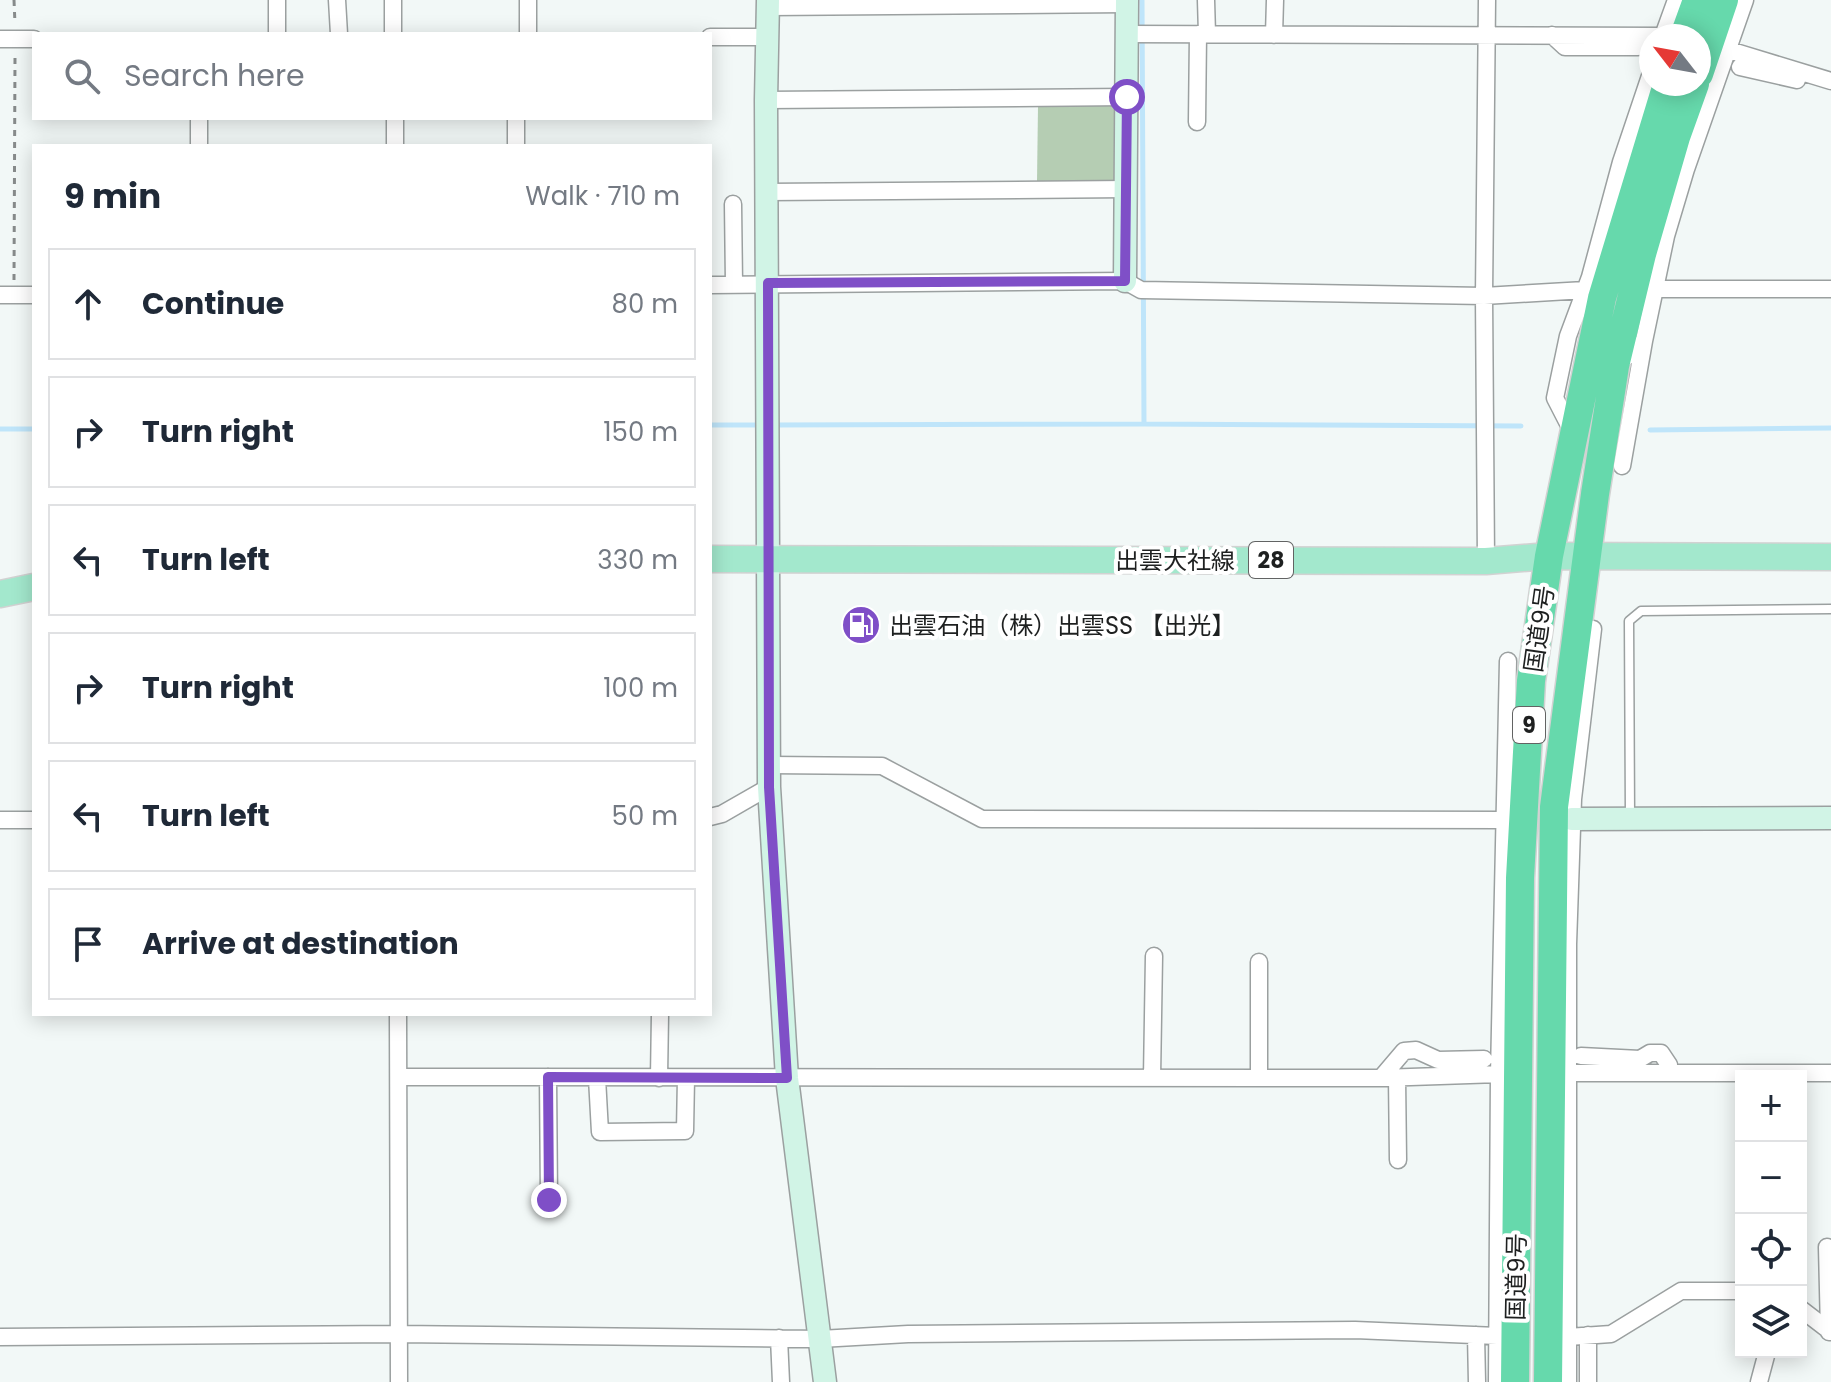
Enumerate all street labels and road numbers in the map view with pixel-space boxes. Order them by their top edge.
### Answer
road number: 28 [1249,542,1293,578]
street label: 出雲大社線 [1115,544,1235,577]
street label: 国道9号 [1517,584,1561,674]
road number: 9 [1513,707,1545,743]
street label: 国道9号 [1499,1233,1533,1321]

